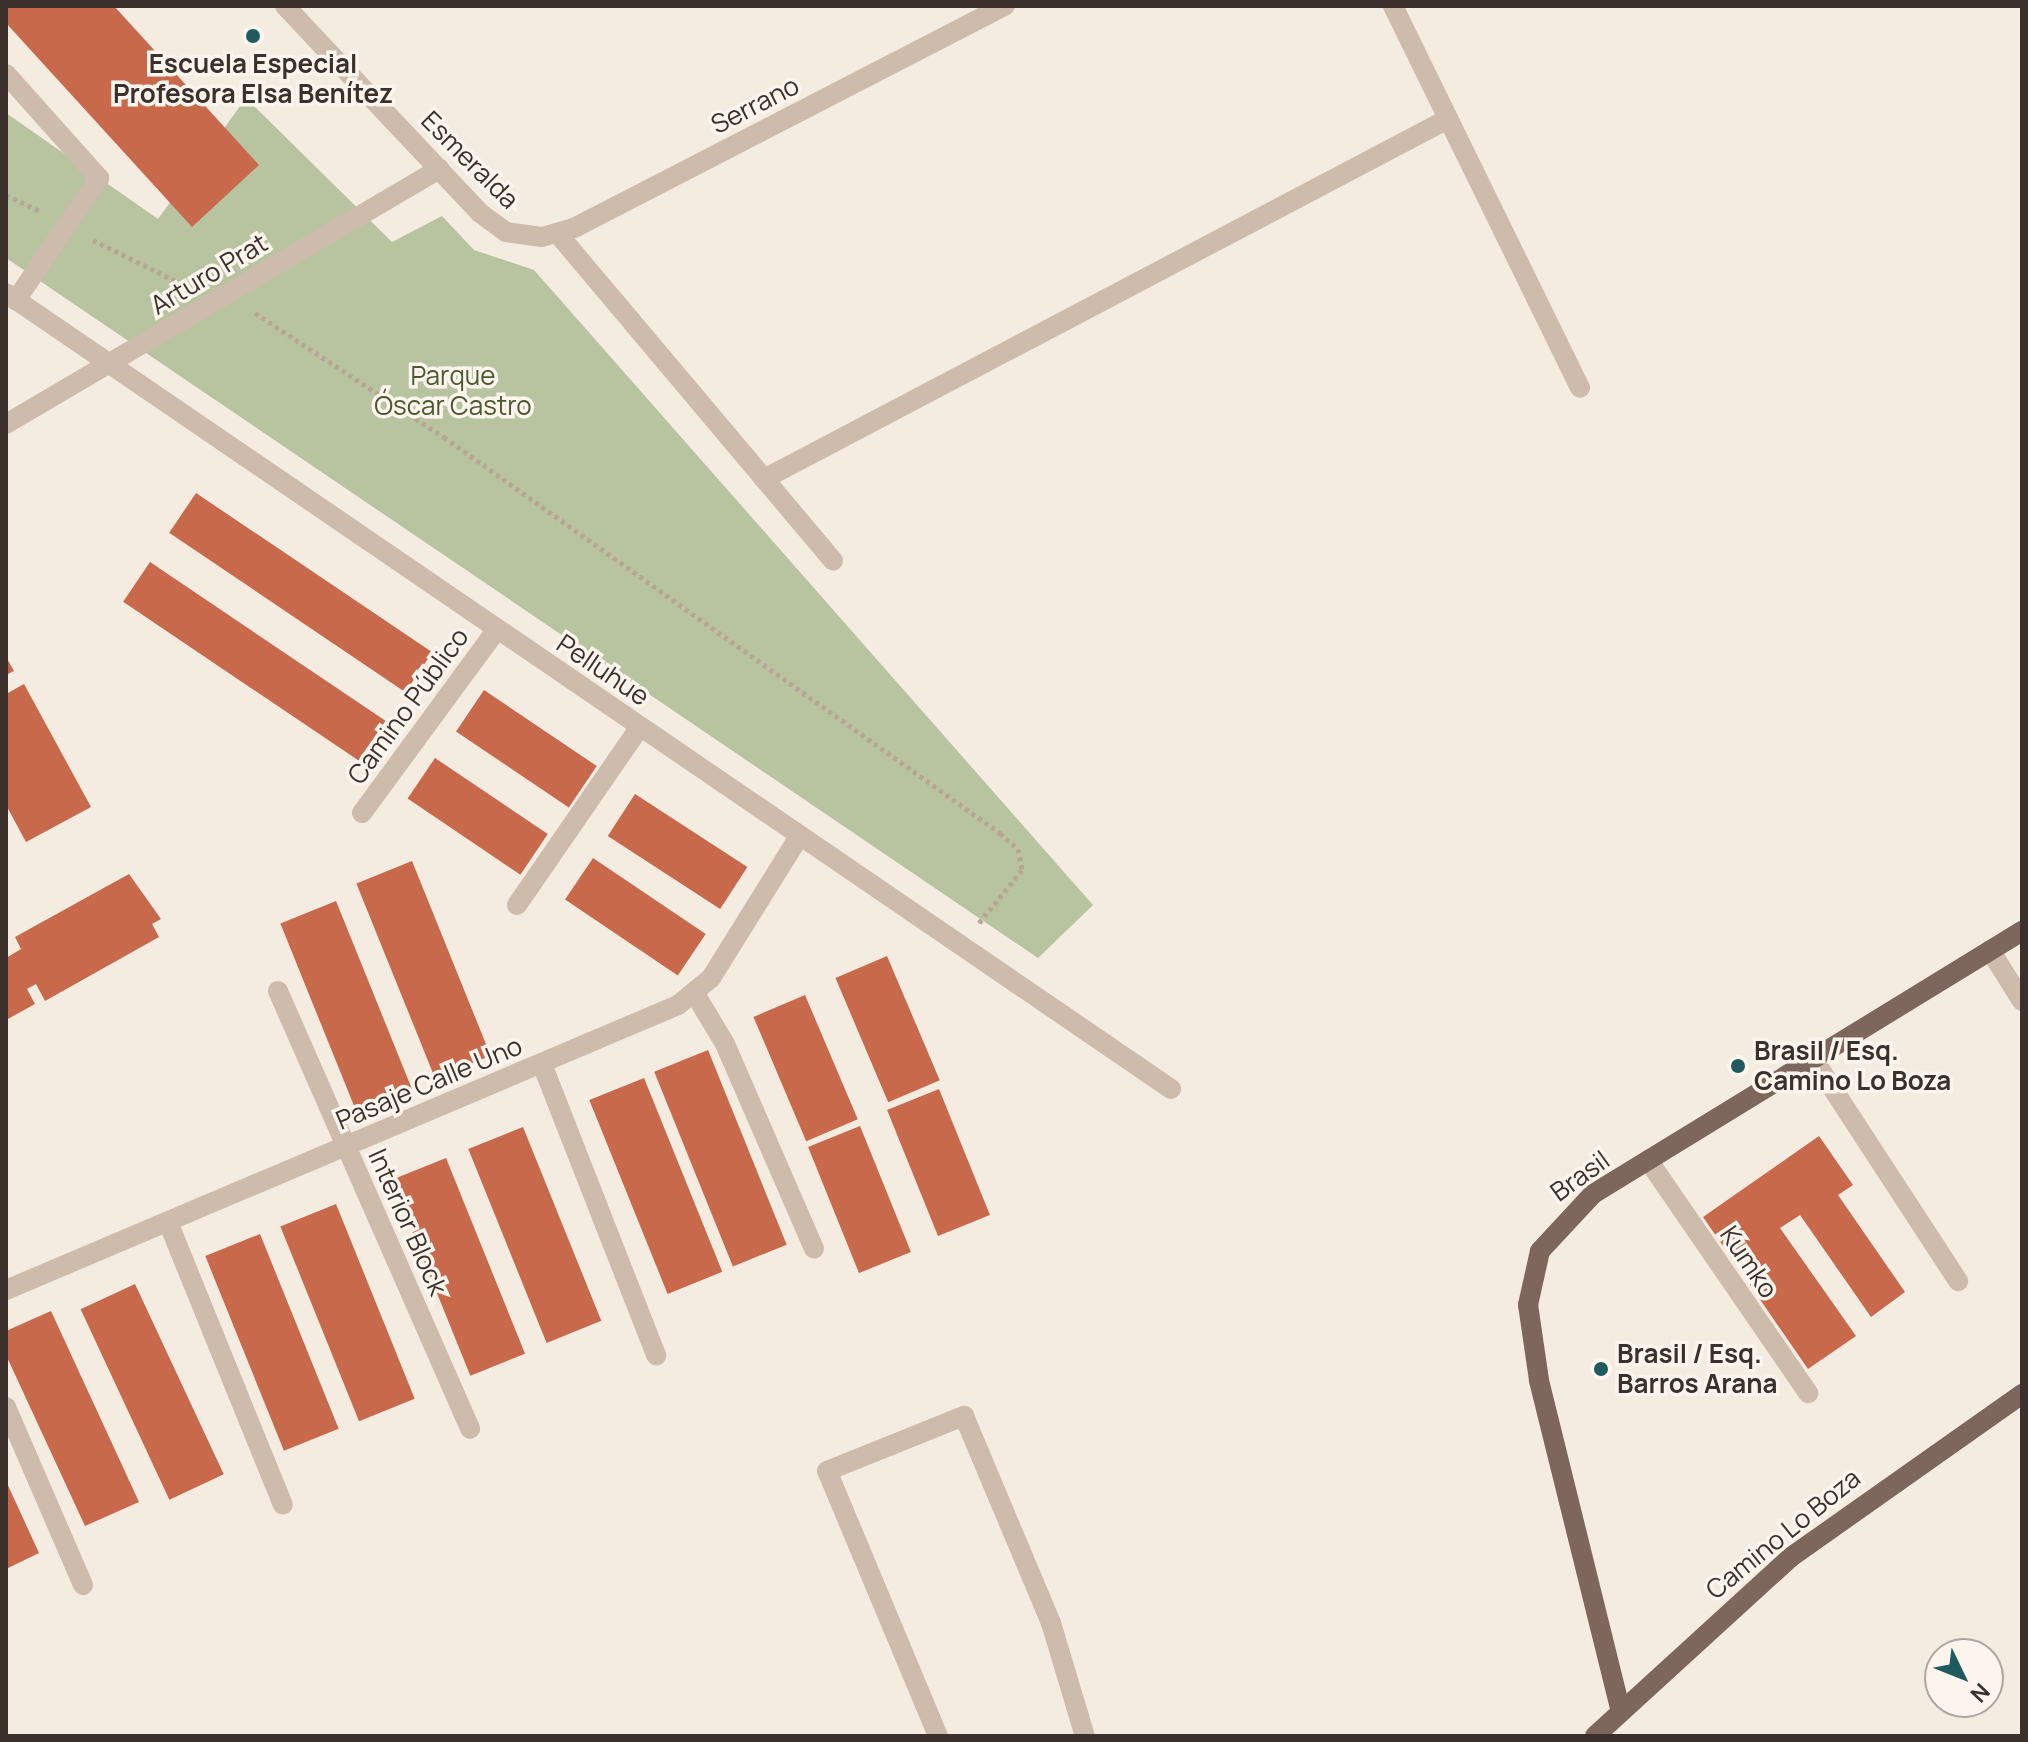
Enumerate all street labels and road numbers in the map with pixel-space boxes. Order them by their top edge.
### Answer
street label: Serrano [706,70,804,140]
street label: Esmeralda [415,105,525,215]
street label: Arturo Prat [145,227,273,321]
street label: Camino Público [341,622,475,790]
street label: Pelluhue [551,628,655,712]
street label: Pasaje Calle Uno [331,1030,527,1136]
street label: Interior Block [362,1144,454,1300]
street label: Brasil [1545,1144,1615,1208]
street label: Kumko [1714,1220,1784,1304]
street label: Camino Lo Boza [1700,1462,1866,1606]

